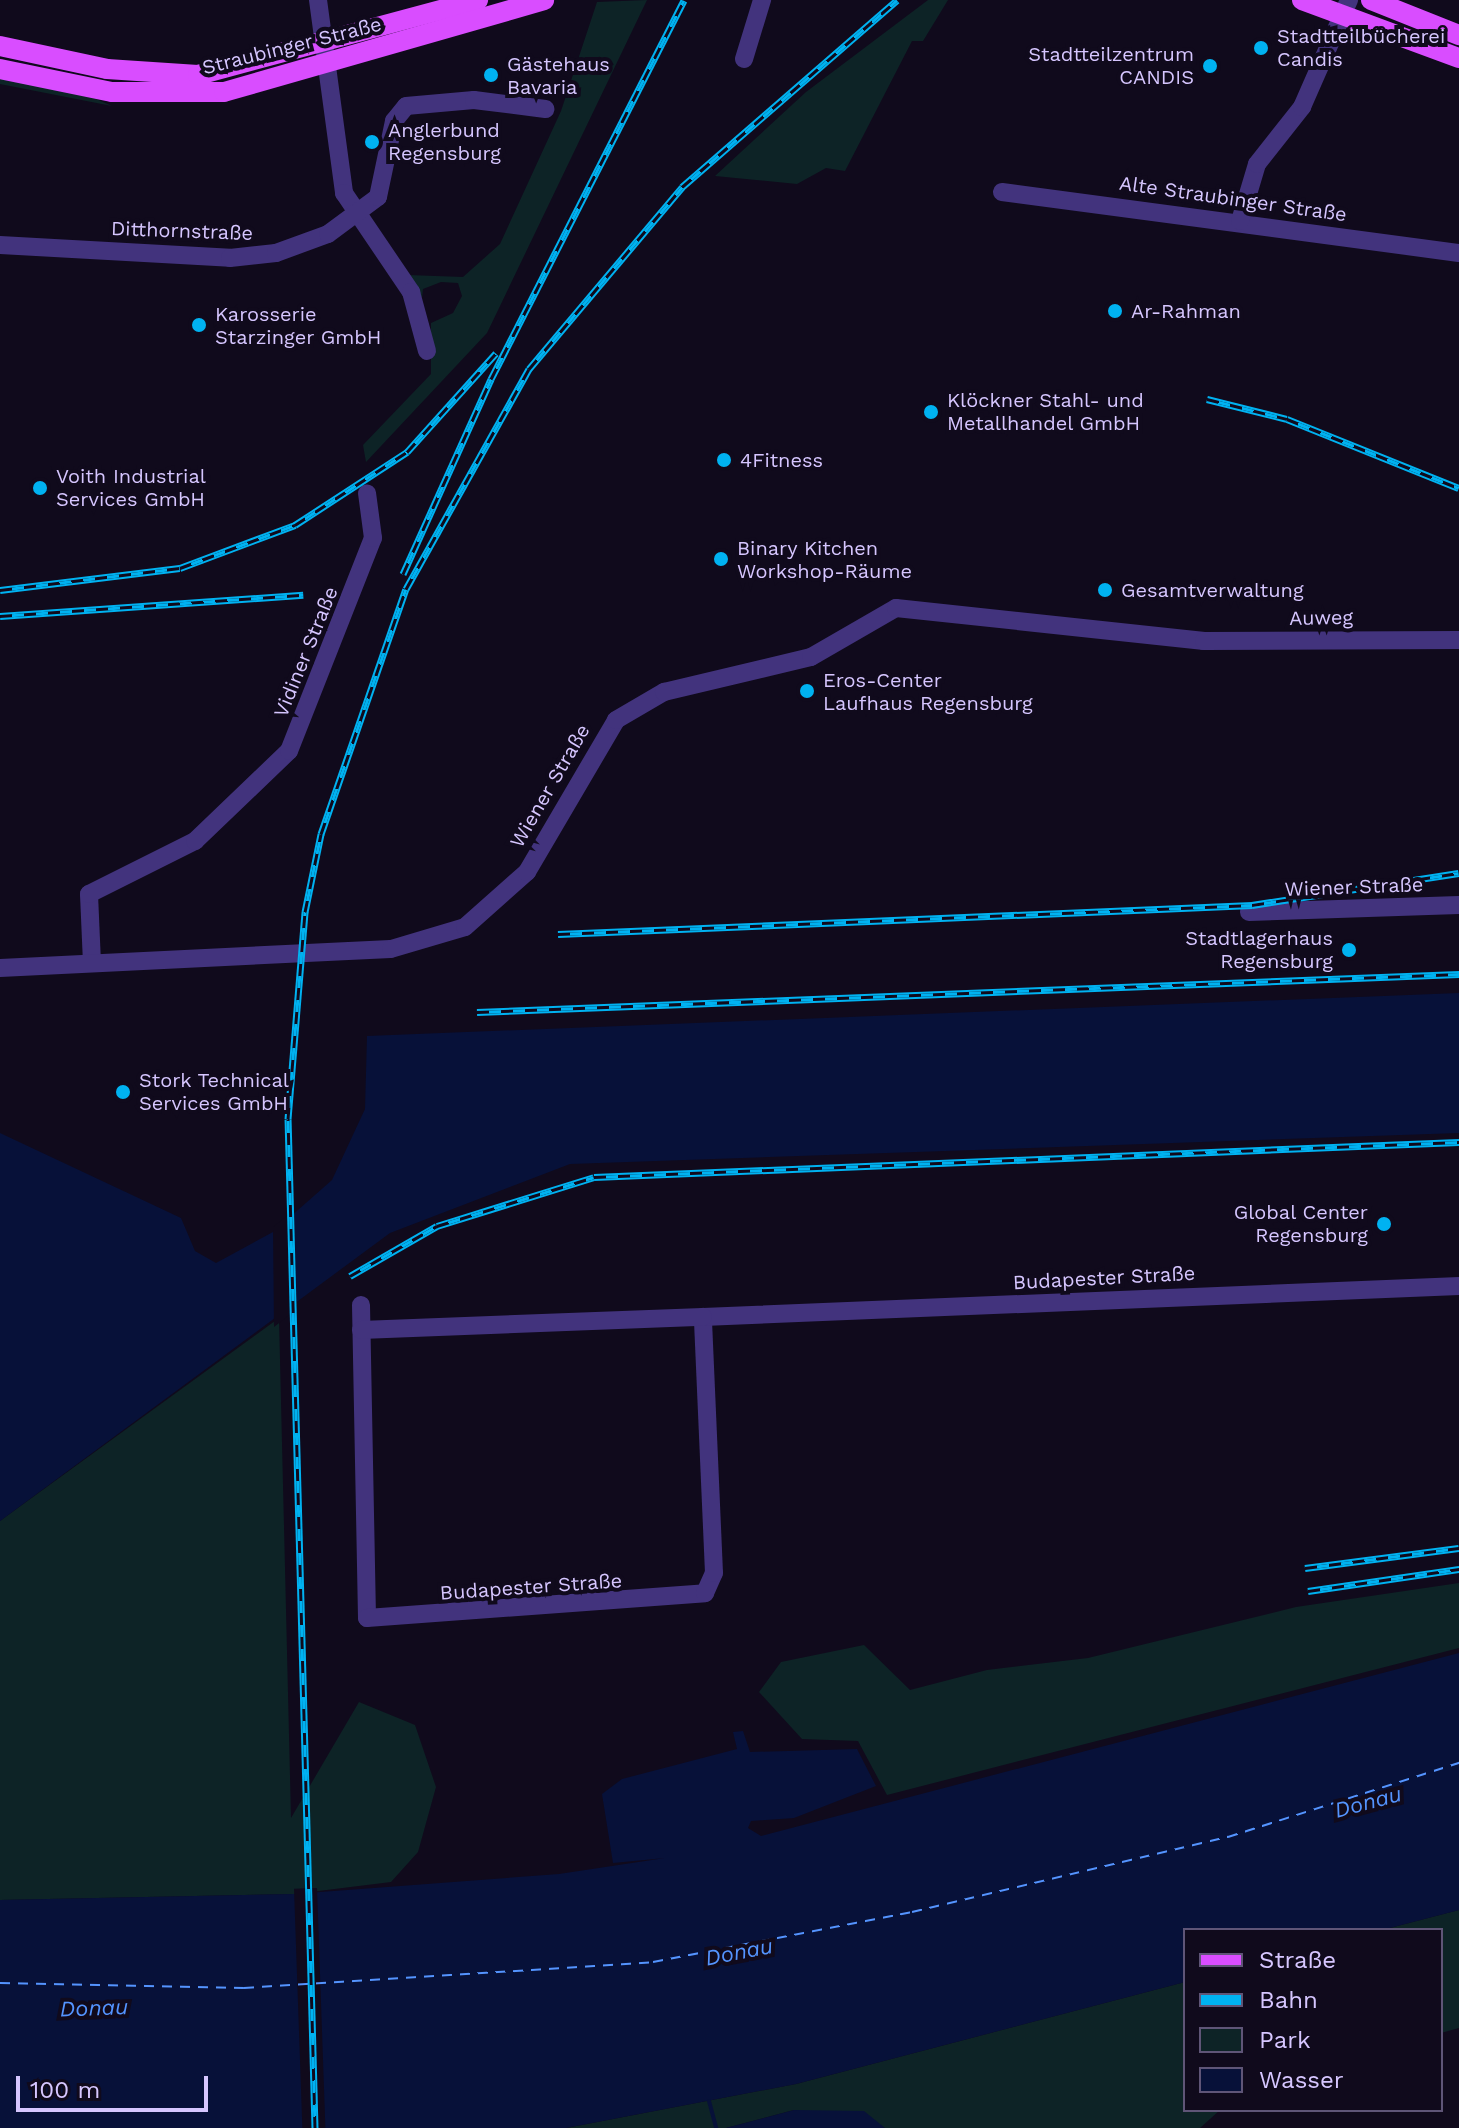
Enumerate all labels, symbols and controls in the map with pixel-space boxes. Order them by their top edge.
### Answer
street label: Straubinger Straße [200,12,384,80]
place label: Stadtteilbücherei Candis [1277,24,1445,71]
marker: Stadtteilbücherei Candis [1252,39,1270,57]
place label: Stadtteilzentrum CANDIS [1028,42,1194,89]
place label: Gästehaus Bavaria [507,52,610,99]
marker: Stadtteilzentrum CANDIS [1201,57,1219,75]
marker: Gästehaus Bavaria [482,66,500,84]
place label: Anglerbund Regensburg [388,118,501,165]
marker: Anglerbund Regensburg [363,133,381,151]
street label: Alte Straubinger Straße [1117,171,1349,227]
street label: Ditthornstraße [111,217,253,245]
place label: Ar-Rahman [1131,299,1241,323]
place label: Karosserie Starzinger GmbH [215,302,382,349]
marker: Ar-Rahman [1106,302,1124,320]
marker: Karosserie Starzinger GmbH [190,316,208,334]
place label: Klöckner Stahl- und Metallhandel GmbH [947,388,1144,435]
marker: Klöckner Stahl- und Metallhandel GmbH [922,403,940,421]
place label: 4Fitness [740,448,823,472]
marker: 4Fitness [715,451,733,469]
place label: Voith Industrial Services GmbH [56,464,206,511]
marker: Voith Industrial Services GmbH [31,479,49,497]
place label: Binary Kitchen Workshop-Räume [737,536,912,583]
marker: Binary Kitchen Workshop-Räume [712,550,730,568]
place label: Gesamtverwaltung [1121,578,1304,602]
marker: Gesamtverwaltung [1096,581,1114,599]
street label: Vidiner Straße [269,583,343,721]
street label: Auweg [1289,605,1353,631]
place label: Eros-Center Laufhaus Regensburg [823,668,1033,715]
marker: Eros-Center Laufhaus Regensburg [798,682,816,700]
street label: Wiener Straße [505,720,595,852]
street label: Wiener Straße [1284,873,1424,901]
place label: Stadtlagerhaus Regensburg [1185,926,1333,973]
marker: Stadtlagerhaus Regensburg [1340,941,1358,959]
place label: Stork Technical Services GmbH [139,1068,290,1115]
marker: Stork Technical Services GmbH [114,1083,132,1101]
place label: Global Center Regensburg [1233,1200,1368,1247]
marker: Global Center Regensburg [1375,1215,1393,1233]
street label: Budapester Straße [1012,1261,1196,1295]
street label: Budapester Straße [439,1569,623,1605]
water label: Donau [1332,1780,1404,1824]
legend [1183,1928,1443,2112]
water label: Donau [703,1933,775,1971]
text: Straße [1259,1946,1336,1974]
text: Bahn [1259,1986,1318,2014]
water label: Donau [59,1994,129,2022]
text: Park [1259,2026,1311,2054]
scale bar [20,2060,212,2110]
text: Wasser [1259,2066,1344,2094]
text: 100 m [30,2076,100,2104]

